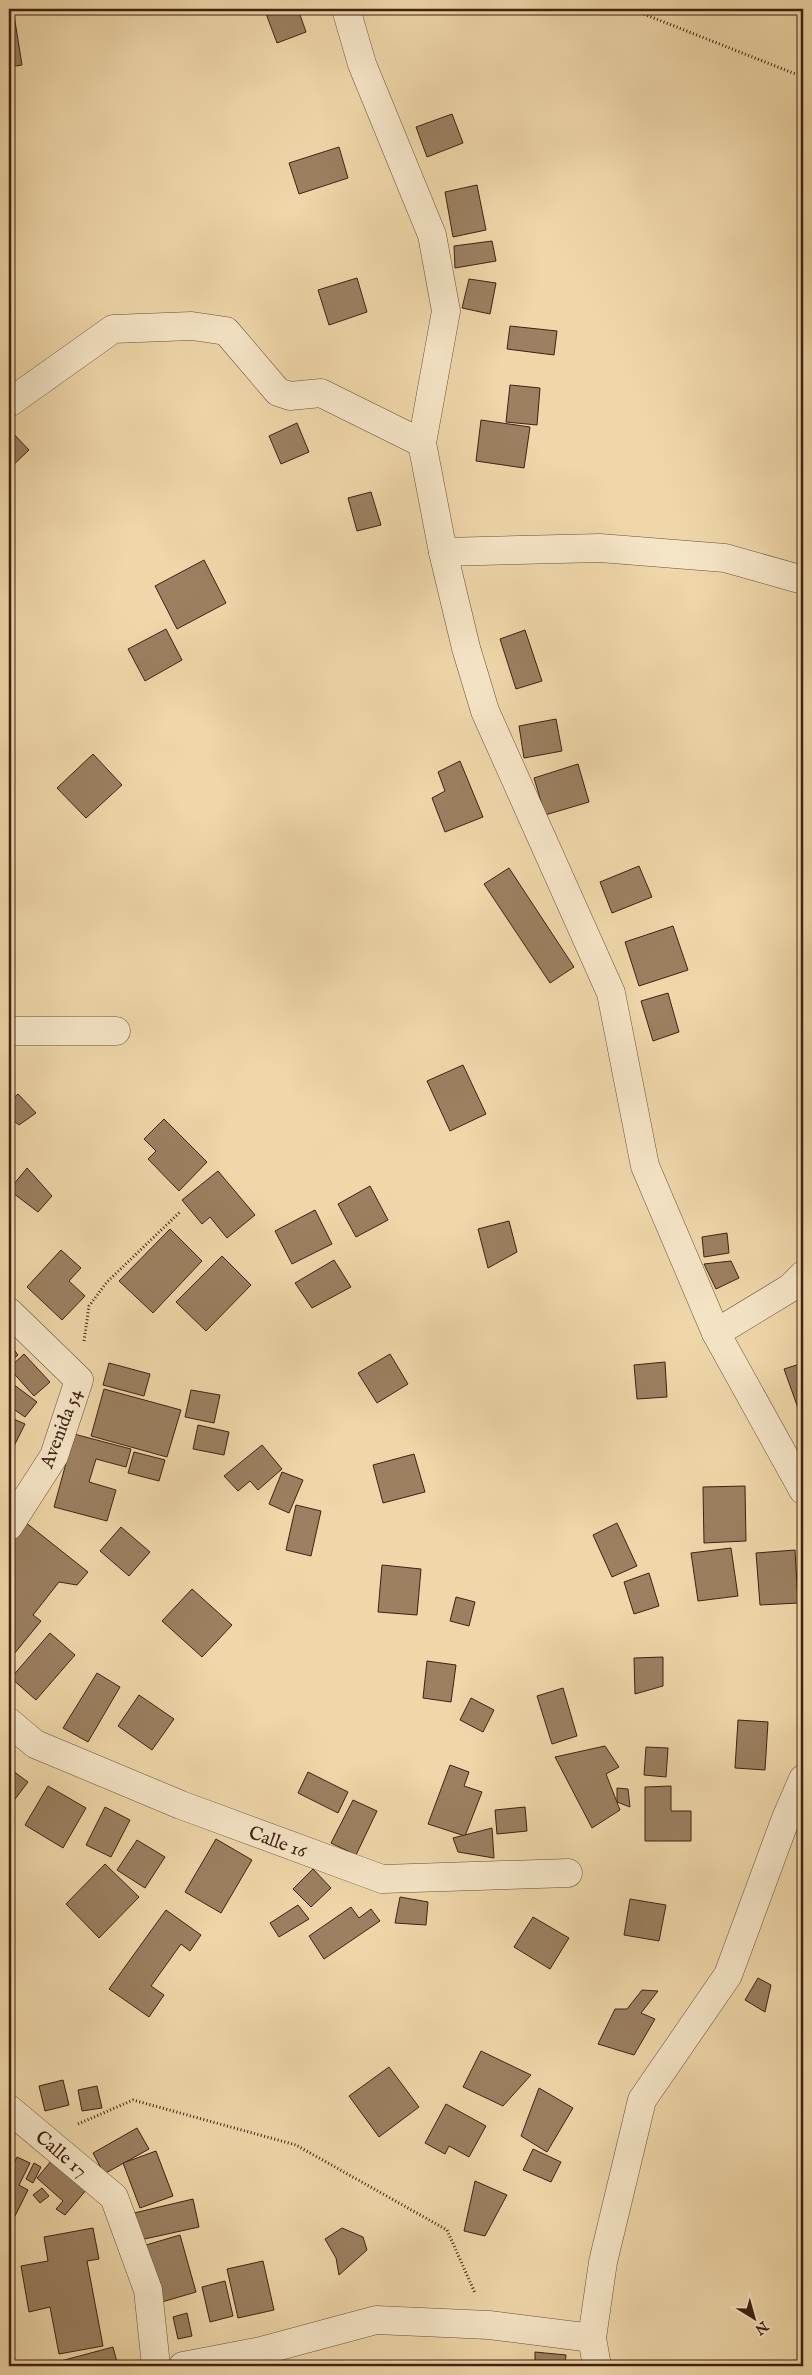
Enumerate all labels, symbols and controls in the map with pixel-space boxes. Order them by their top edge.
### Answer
street label: Avenida 54 [35,1385,88,1473]
street label: Calle 16 [245,1821,311,1865]
street label: Calle 17 [30,2126,92,2183]
north arrow [730,2292,780,2342]
text: N [751,2316,772,2338]

